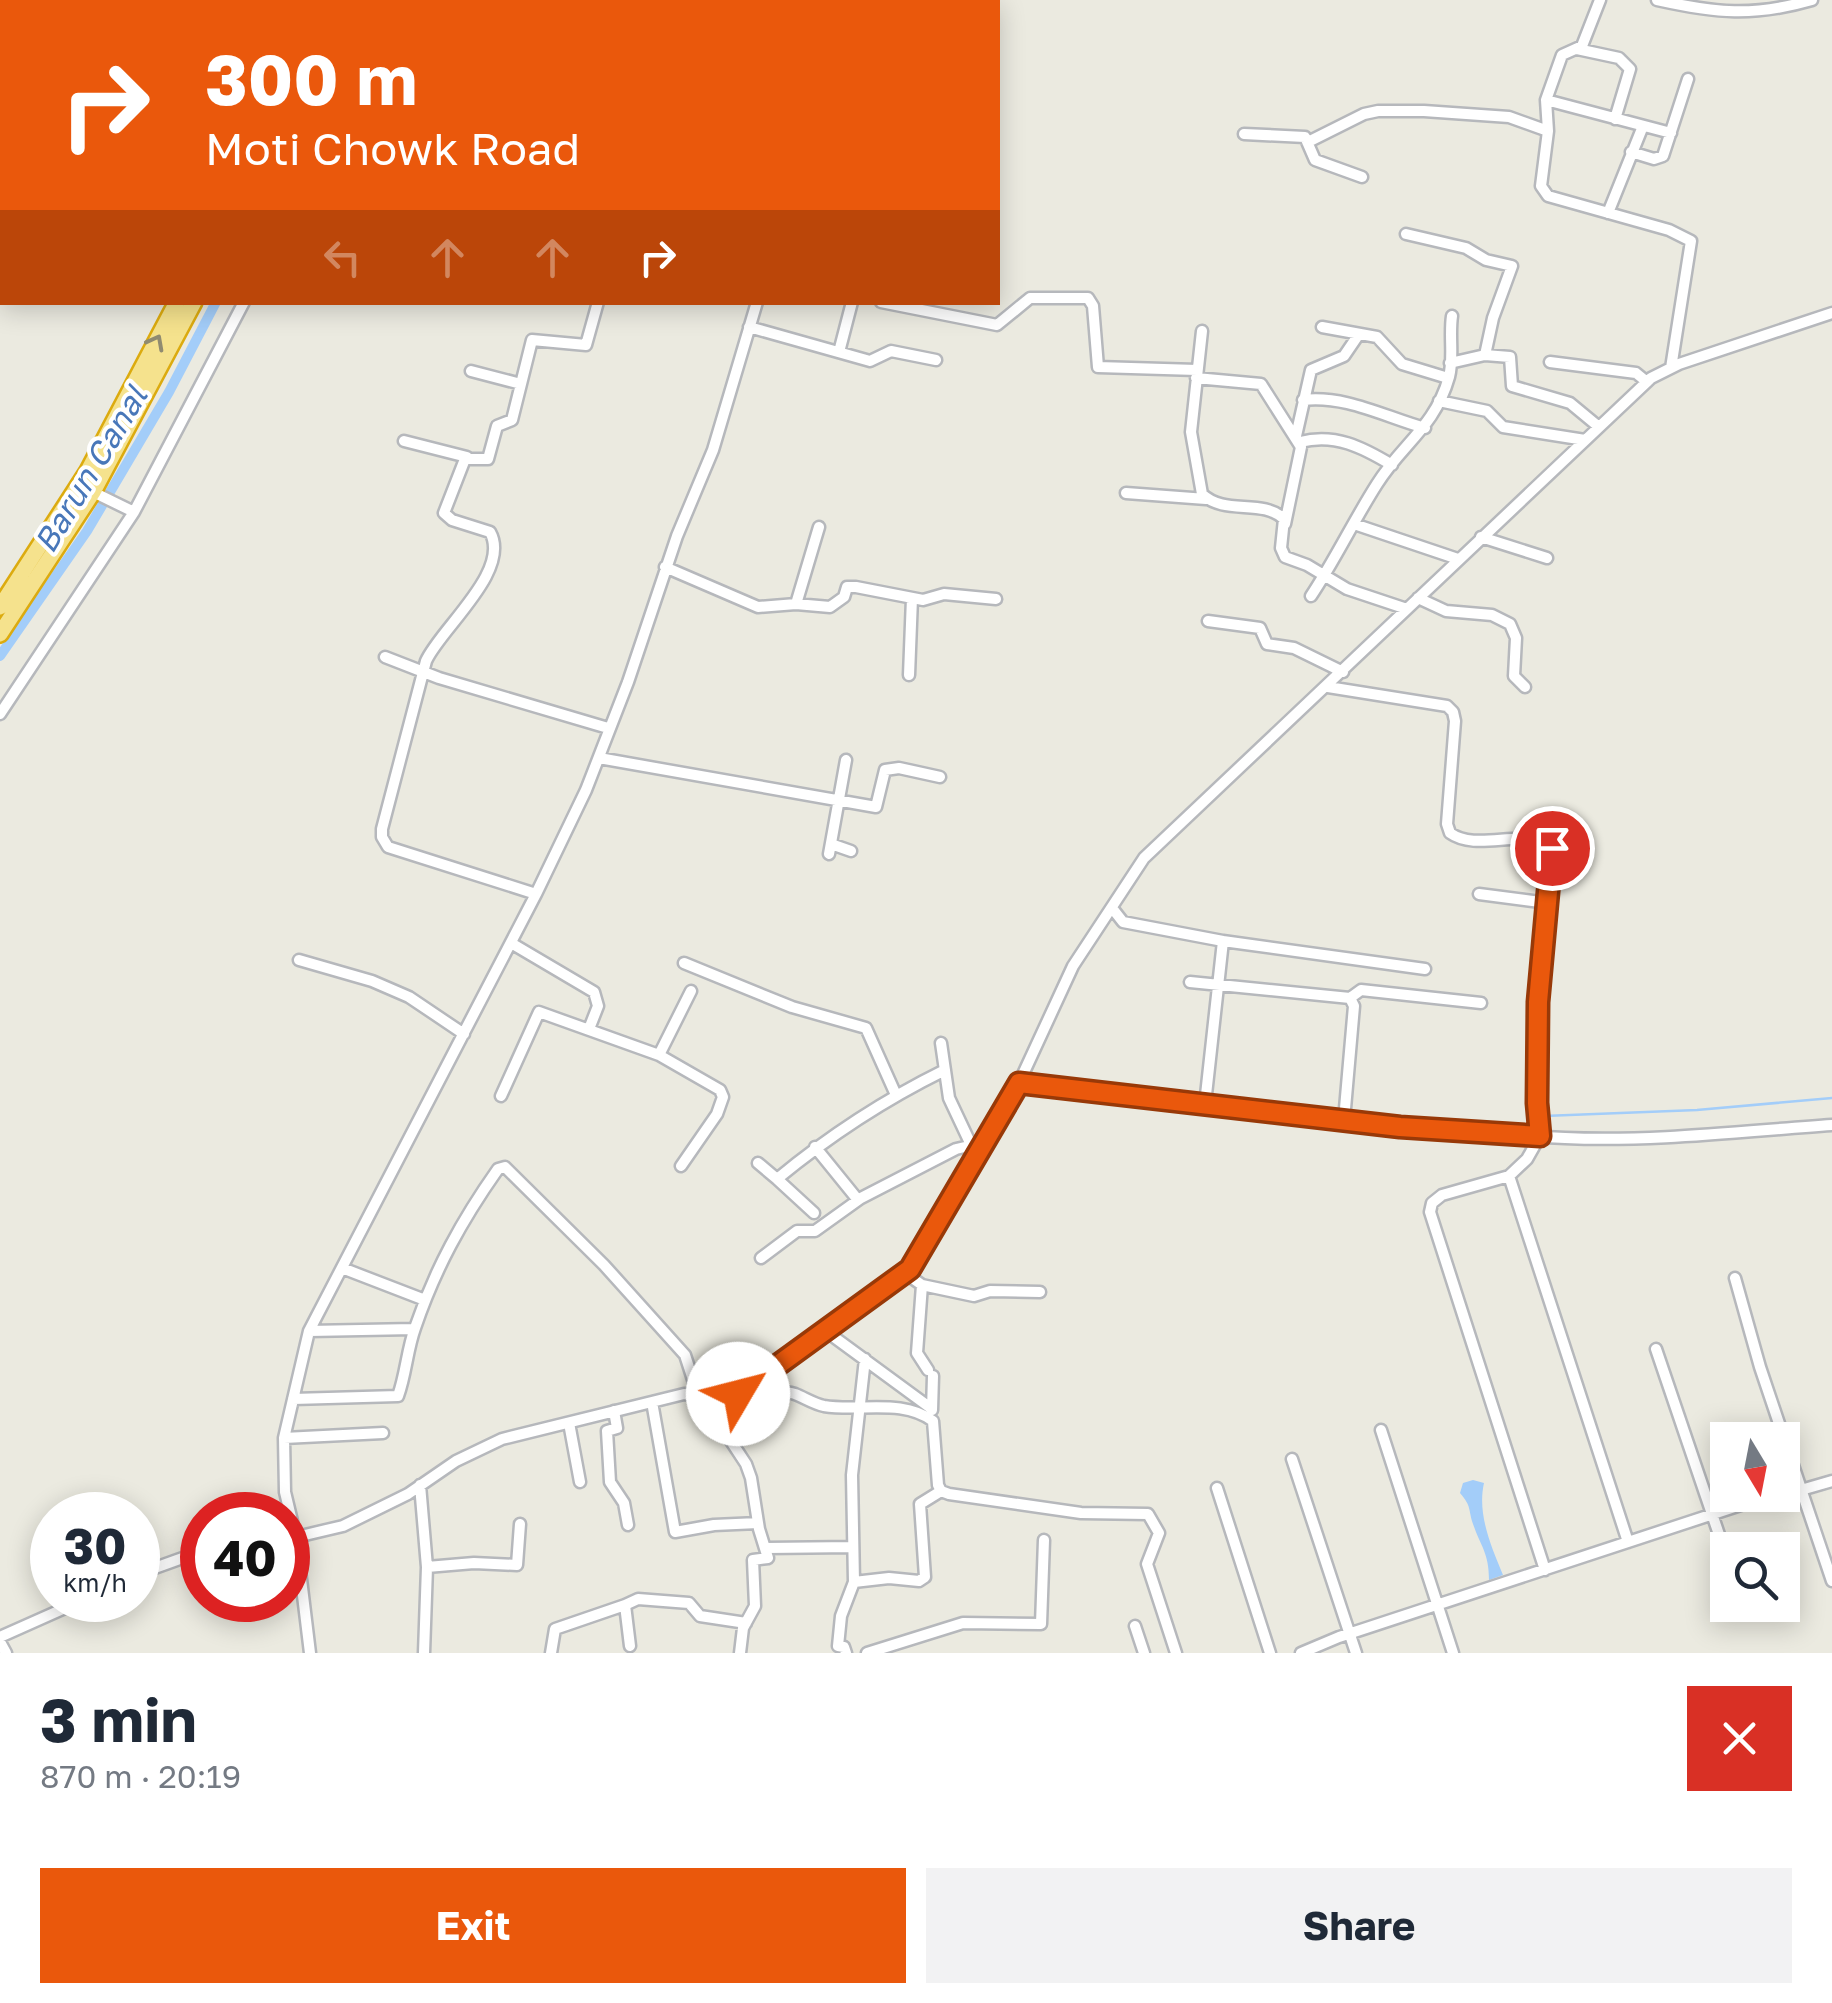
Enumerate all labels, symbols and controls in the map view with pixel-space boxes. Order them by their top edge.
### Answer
text: 300 m [205,36,417,120]
icon: right [40,40,170,170]
text: Moti Chowk Road [205,121,580,175]
icon: left [315,230,370,285]
icon: ahead [420,230,475,285]
icon: ahead [525,230,580,285]
icon: right [630,230,685,285]
one-way arrow [144,335,163,353]
water label: Barun Canal [26,378,155,559]
pin [1510,806,1595,891]
icon: arrive [1525,821,1580,876]
position arrow [686,1342,790,1446]
north arrow [1710,1422,1800,1512]
map controls [1710,1422,1800,1622]
speed limit sign: 40 [180,1492,310,1622]
text: 30 [63,1515,126,1575]
button: search [1710,1532,1800,1622]
text: km/h [63,1567,127,1598]
text: 3 min [40,1683,197,1755]
button: close [1687,1686,1792,1791]
text: 870 m · 20:19 [40,1757,241,1795]
button: Exit [40,1868,906,1983]
button: Share [926,1868,1792,1983]

